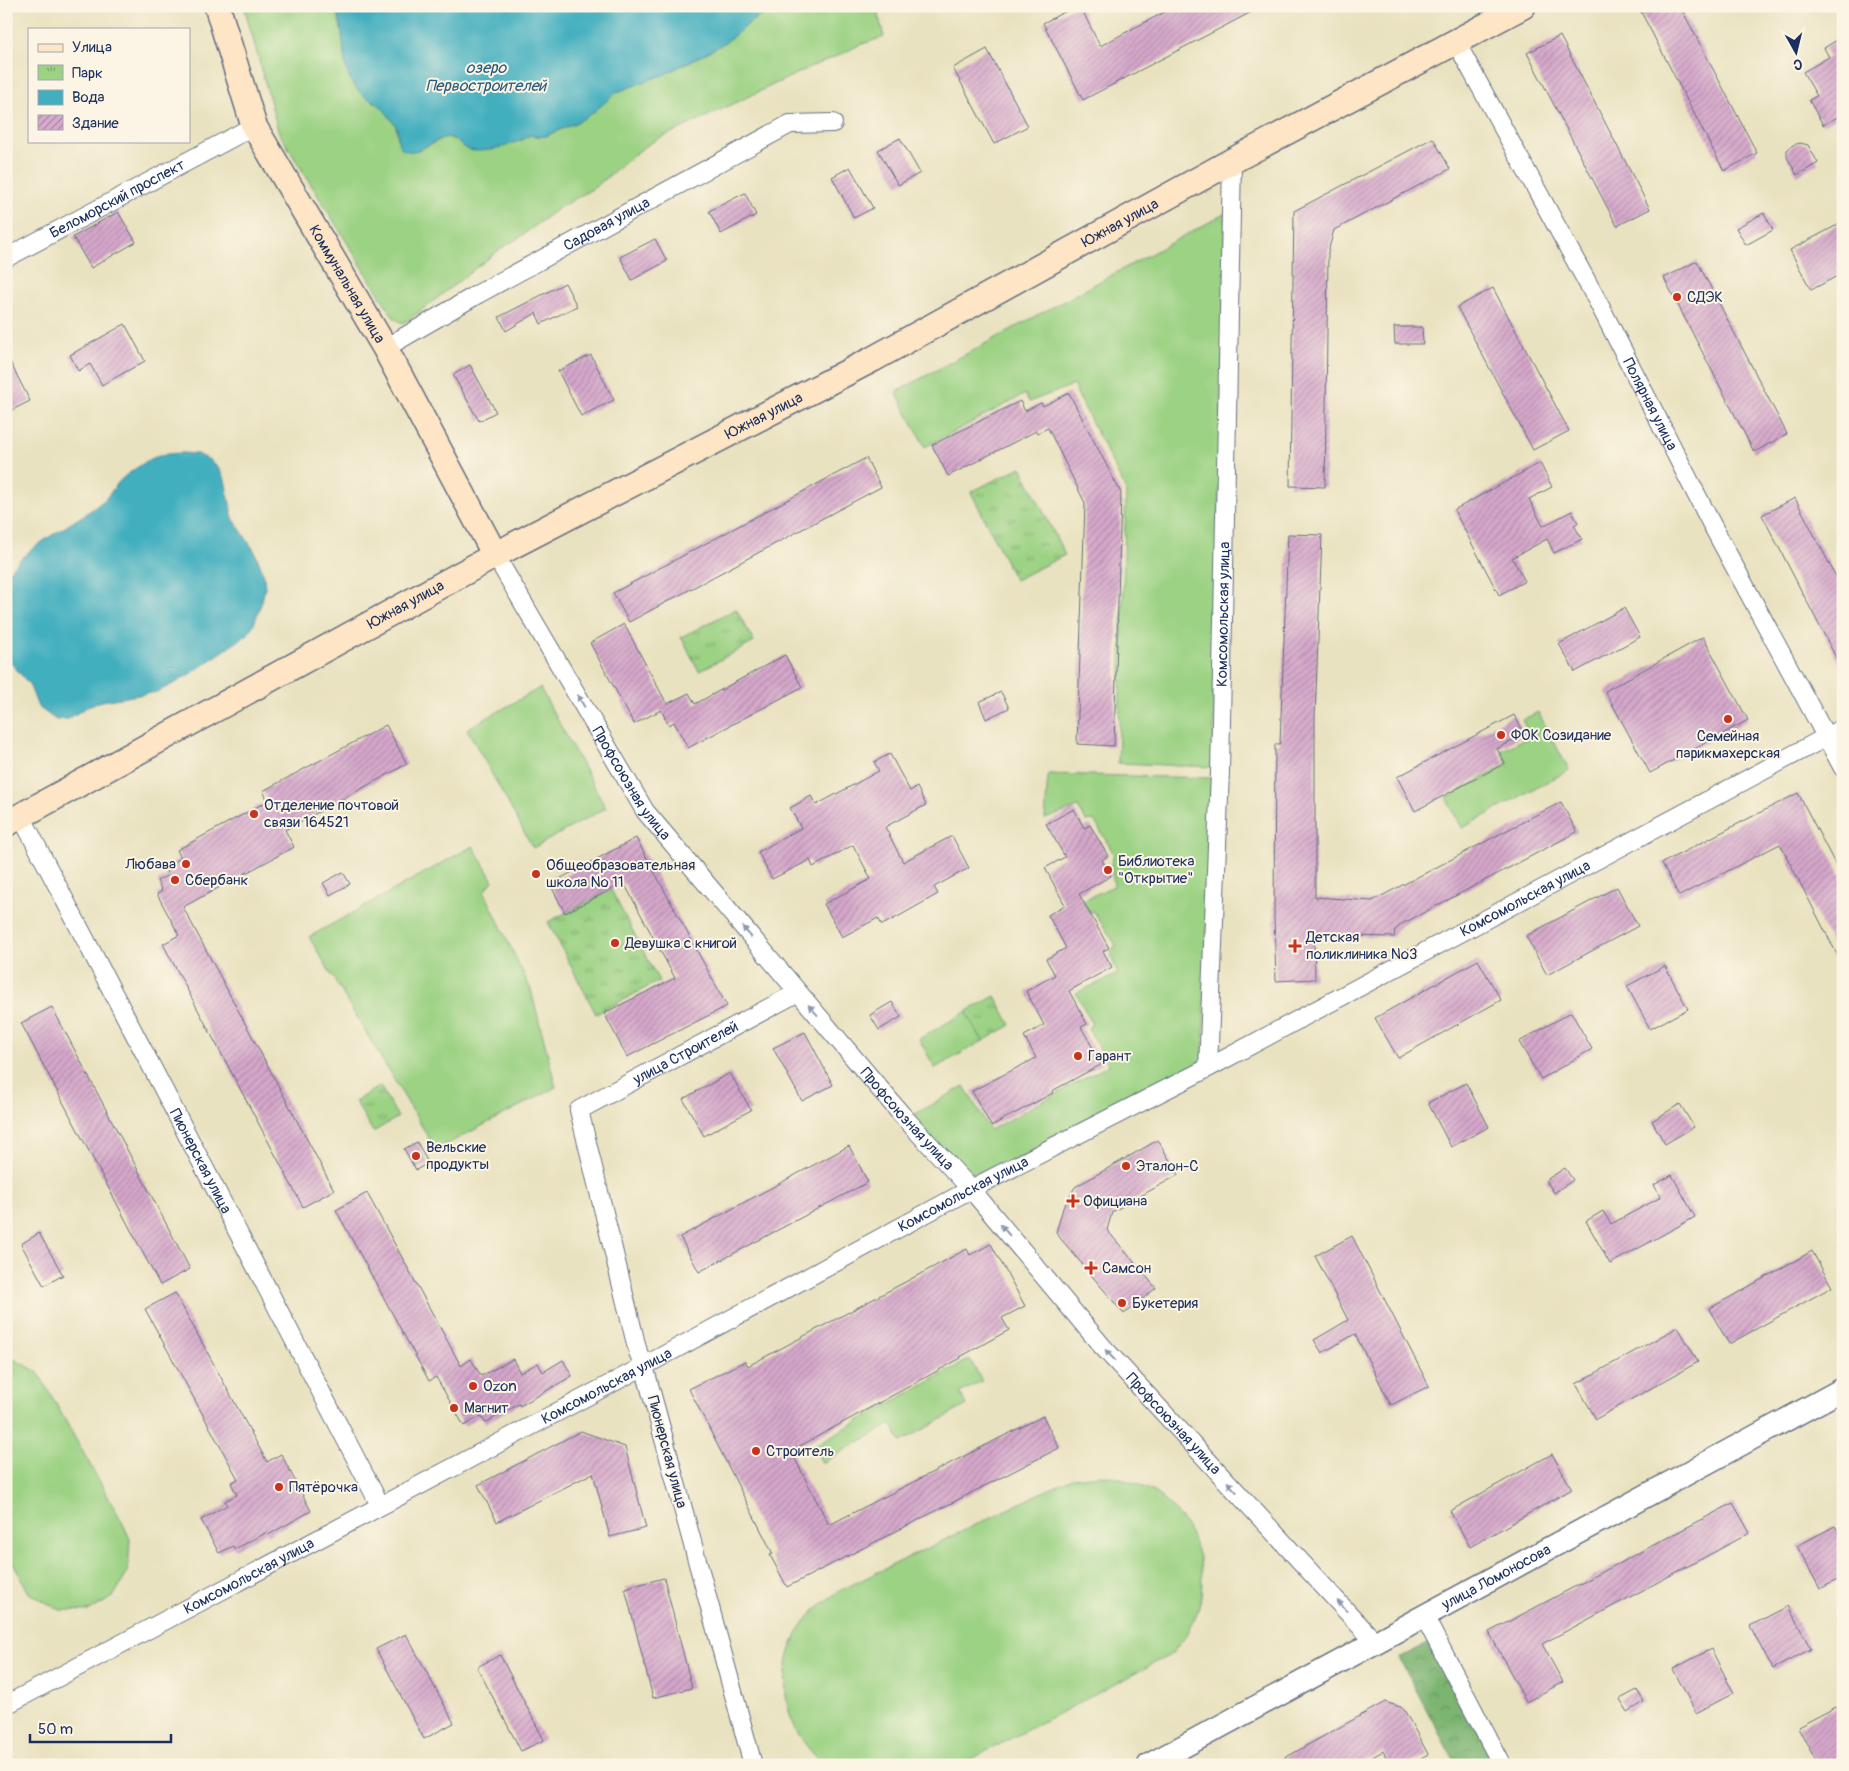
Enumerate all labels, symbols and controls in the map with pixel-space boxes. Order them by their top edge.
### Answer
legend [28,28,190,142]
north arrow [1772,28,1822,78]
text: Улица [72,38,112,57]
text: С [1792,55,1803,73]
water label: озеро Первостроителей [426,58,548,96]
text: Парк [72,64,103,83]
text: Вода [72,88,105,107]
text: Здание [72,114,119,133]
street label: Беломорский проспект [46,155,189,243]
street label: Садовая улица [560,193,653,255]
street label: Южная улица [1078,194,1162,252]
street label: Коммунальная улица [305,221,390,347]
place label: СДЭК [1687,288,1723,307]
marker: СДЭК [1671,291,1683,303]
street label: Полярная улица [1619,355,1682,454]
street label: Южная улица [722,388,806,443]
street label: Комсомольская улица [1212,542,1234,687]
street label: Южная улица [364,576,447,633]
one-way arrow [577,694,585,709]
marker: Семейная парикмахерская [1722,713,1734,725]
street label: Профсоюзная улица [588,723,675,844]
place label: ФОК Созидание [1511,726,1612,745]
place label: Семейная парикмахерская [1676,727,1780,763]
marker: ФОК Созидание [1495,729,1507,741]
place label: Отделение почтовой связи 164521 [264,796,399,832]
marker: Отделение почтовой связи 164521 [248,808,260,820]
place label: Библиотека "Открытие" [1118,852,1195,888]
place label: Любава [124,855,176,874]
place label: Общеобразовательная школа № 11 [546,856,695,892]
street label: Комсомольская улица [1457,856,1593,941]
marker: Любава [180,858,192,870]
marker: Библиотека "Открытие" [1102,864,1114,876]
marker: Общеобразовательная школа № 11 [530,868,542,880]
place label: Сбербанк [185,871,248,890]
marker: Сбербанк [169,874,181,886]
one-way arrow [741,926,752,939]
place label: Детская поликлиника №3 [1305,928,1417,964]
place label: Девушка с книгой [624,934,737,953]
marker: Девушка с книгой [609,937,621,949]
marker: Детская поликлиника №3 [1288,939,1302,953]
one-way arrow [808,1004,819,1016]
street label: улица Строителей [629,1017,742,1089]
place label: Гарант [1088,1047,1132,1066]
marker: Гарант [1072,1050,1084,1062]
street label: Профсоюзная улица [856,1063,958,1174]
street label: Пионерская улица [166,1105,236,1217]
place label: Вельские продукты [426,1138,489,1174]
marker: Вельские продукты [410,1150,422,1162]
street label: Комсомольская улица [894,1152,1032,1236]
place label: Эталон-С [1136,1157,1199,1176]
marker: Эталон-С [1120,1160,1132,1172]
place label: Официана [1083,1192,1147,1211]
marker: Официана [1067,1195,1079,1207]
one-way arrow [1000,1224,1011,1237]
place label: Самсон [1102,1259,1151,1278]
marker: Самсон [1084,1261,1098,1275]
place label: Букетерия [1132,1294,1198,1313]
marker: Букетерия [1116,1297,1128,1309]
street label: Комсомольская улица [538,1343,675,1428]
one-way arrow [1104,1349,1116,1361]
street label: Профсоюзная улица [1122,1369,1225,1478]
place label: Ozon [483,1377,517,1396]
marker: Ozon [467,1380,479,1392]
street label: Пионерская улица [643,1394,691,1510]
place label: Магнит [464,1399,509,1418]
marker: Магнит [448,1402,460,1414]
place label: Строитель [766,1442,834,1461]
marker: Строитель [750,1445,762,1457]
place label: Пятёрочка [289,1478,358,1497]
marker: Пятёрочка [273,1481,285,1493]
one-way arrow [1226,1481,1238,1493]
street label: Комсомольская улица [180,1534,317,1618]
street label: улица Ломоносова [1438,1540,1554,1615]
one-way arrow [1336,1601,1348,1613]
scale bar [30,1711,171,1743]
text: 50 m [38,1720,73,1739]

